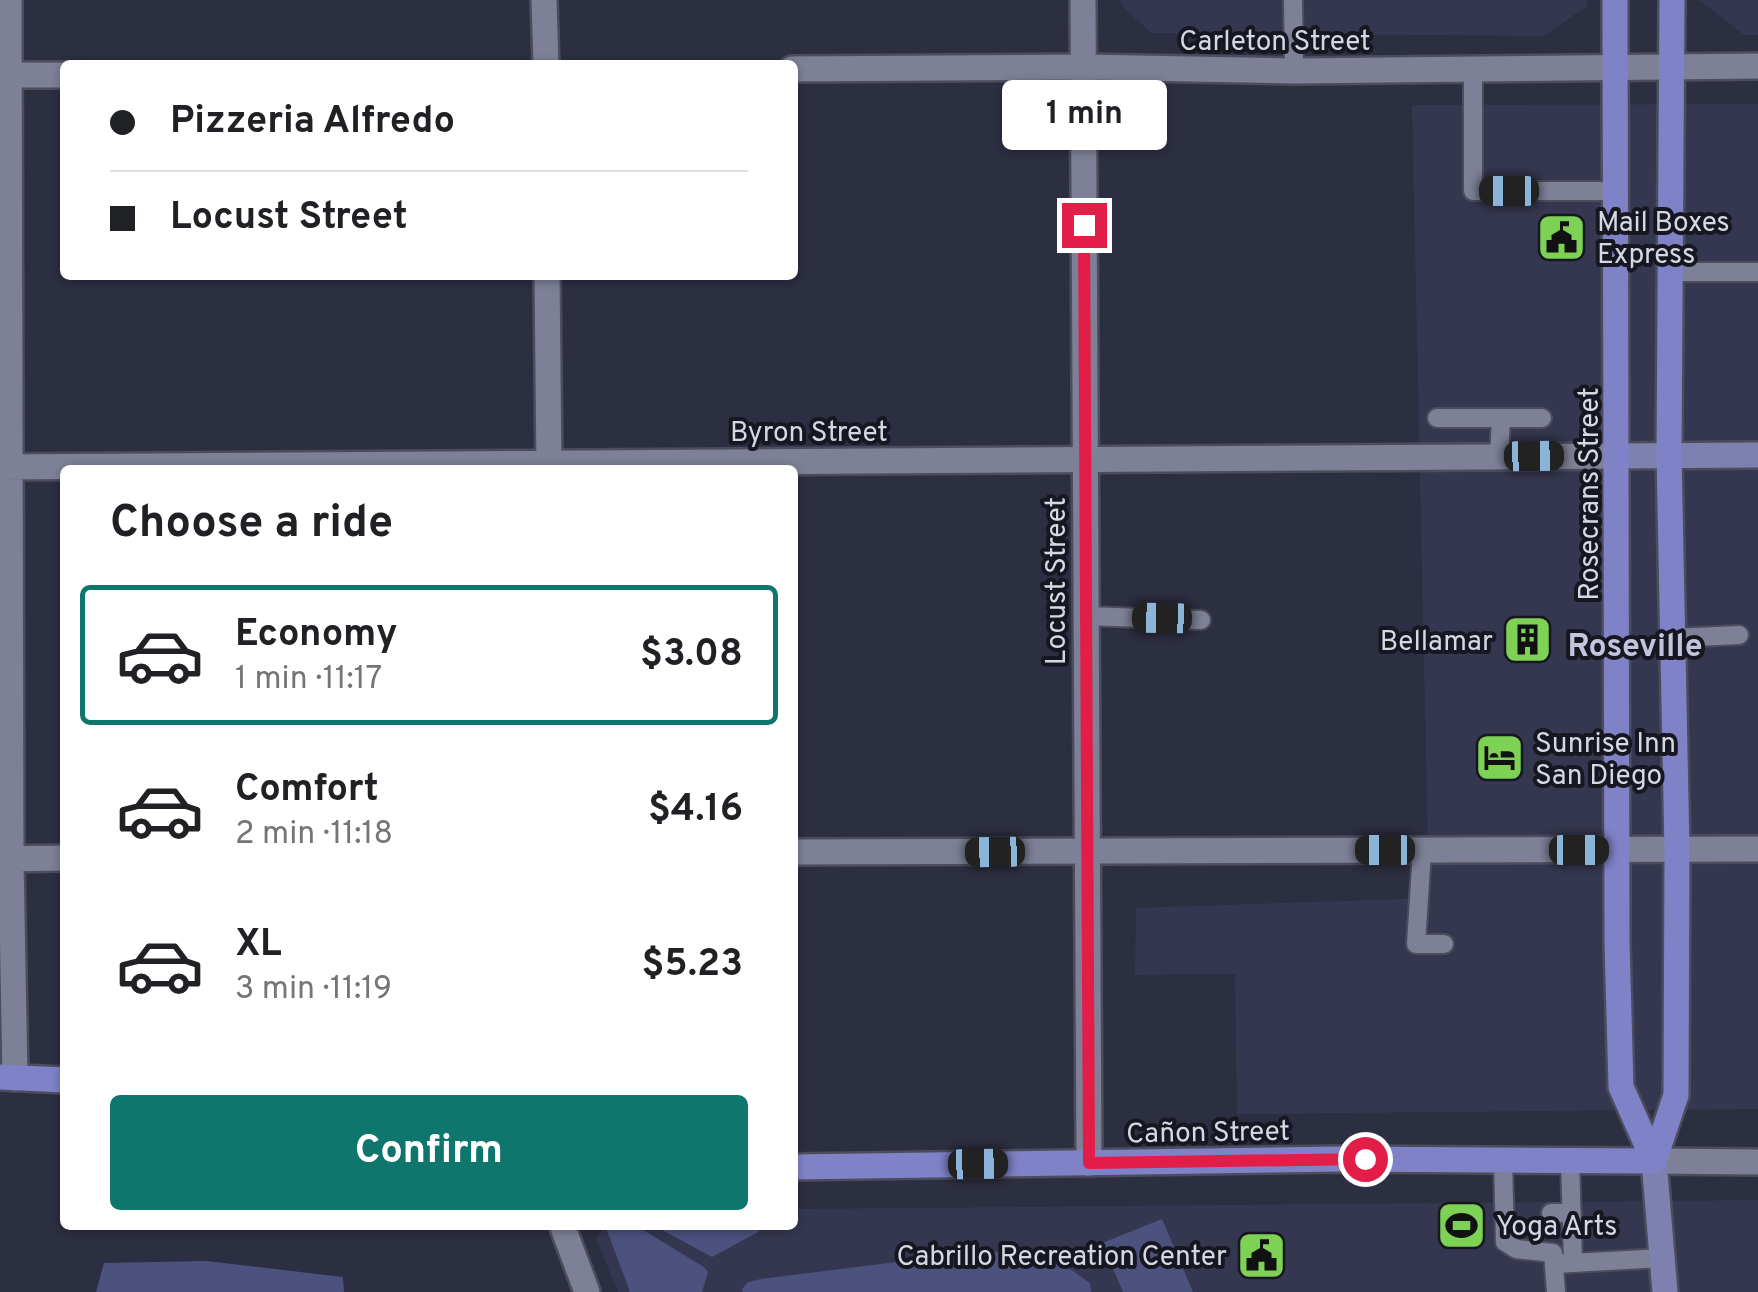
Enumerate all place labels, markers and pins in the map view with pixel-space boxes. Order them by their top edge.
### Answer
place label: Mail Boxes Express [1597,206,1730,274]
public building icon: Mail Boxes Express [1536,211,1588,263]
building icon: Bellamar [1502,614,1554,666]
place label: Bellamar [1380,625,1493,661]
place label: Sunrise Inn San Diego [1535,727,1676,795]
hotel icon: Sunrise Inn San Diego [1474,732,1526,784]
sports icon: Yoga Arts [1435,1199,1487,1251]
place label: Yoga Arts [1496,1210,1617,1246]
public building icon: Cabrillo Recreation Center [1236,1229,1288,1281]
place label: Cabrillo Recreation Center [896,1240,1227,1276]

